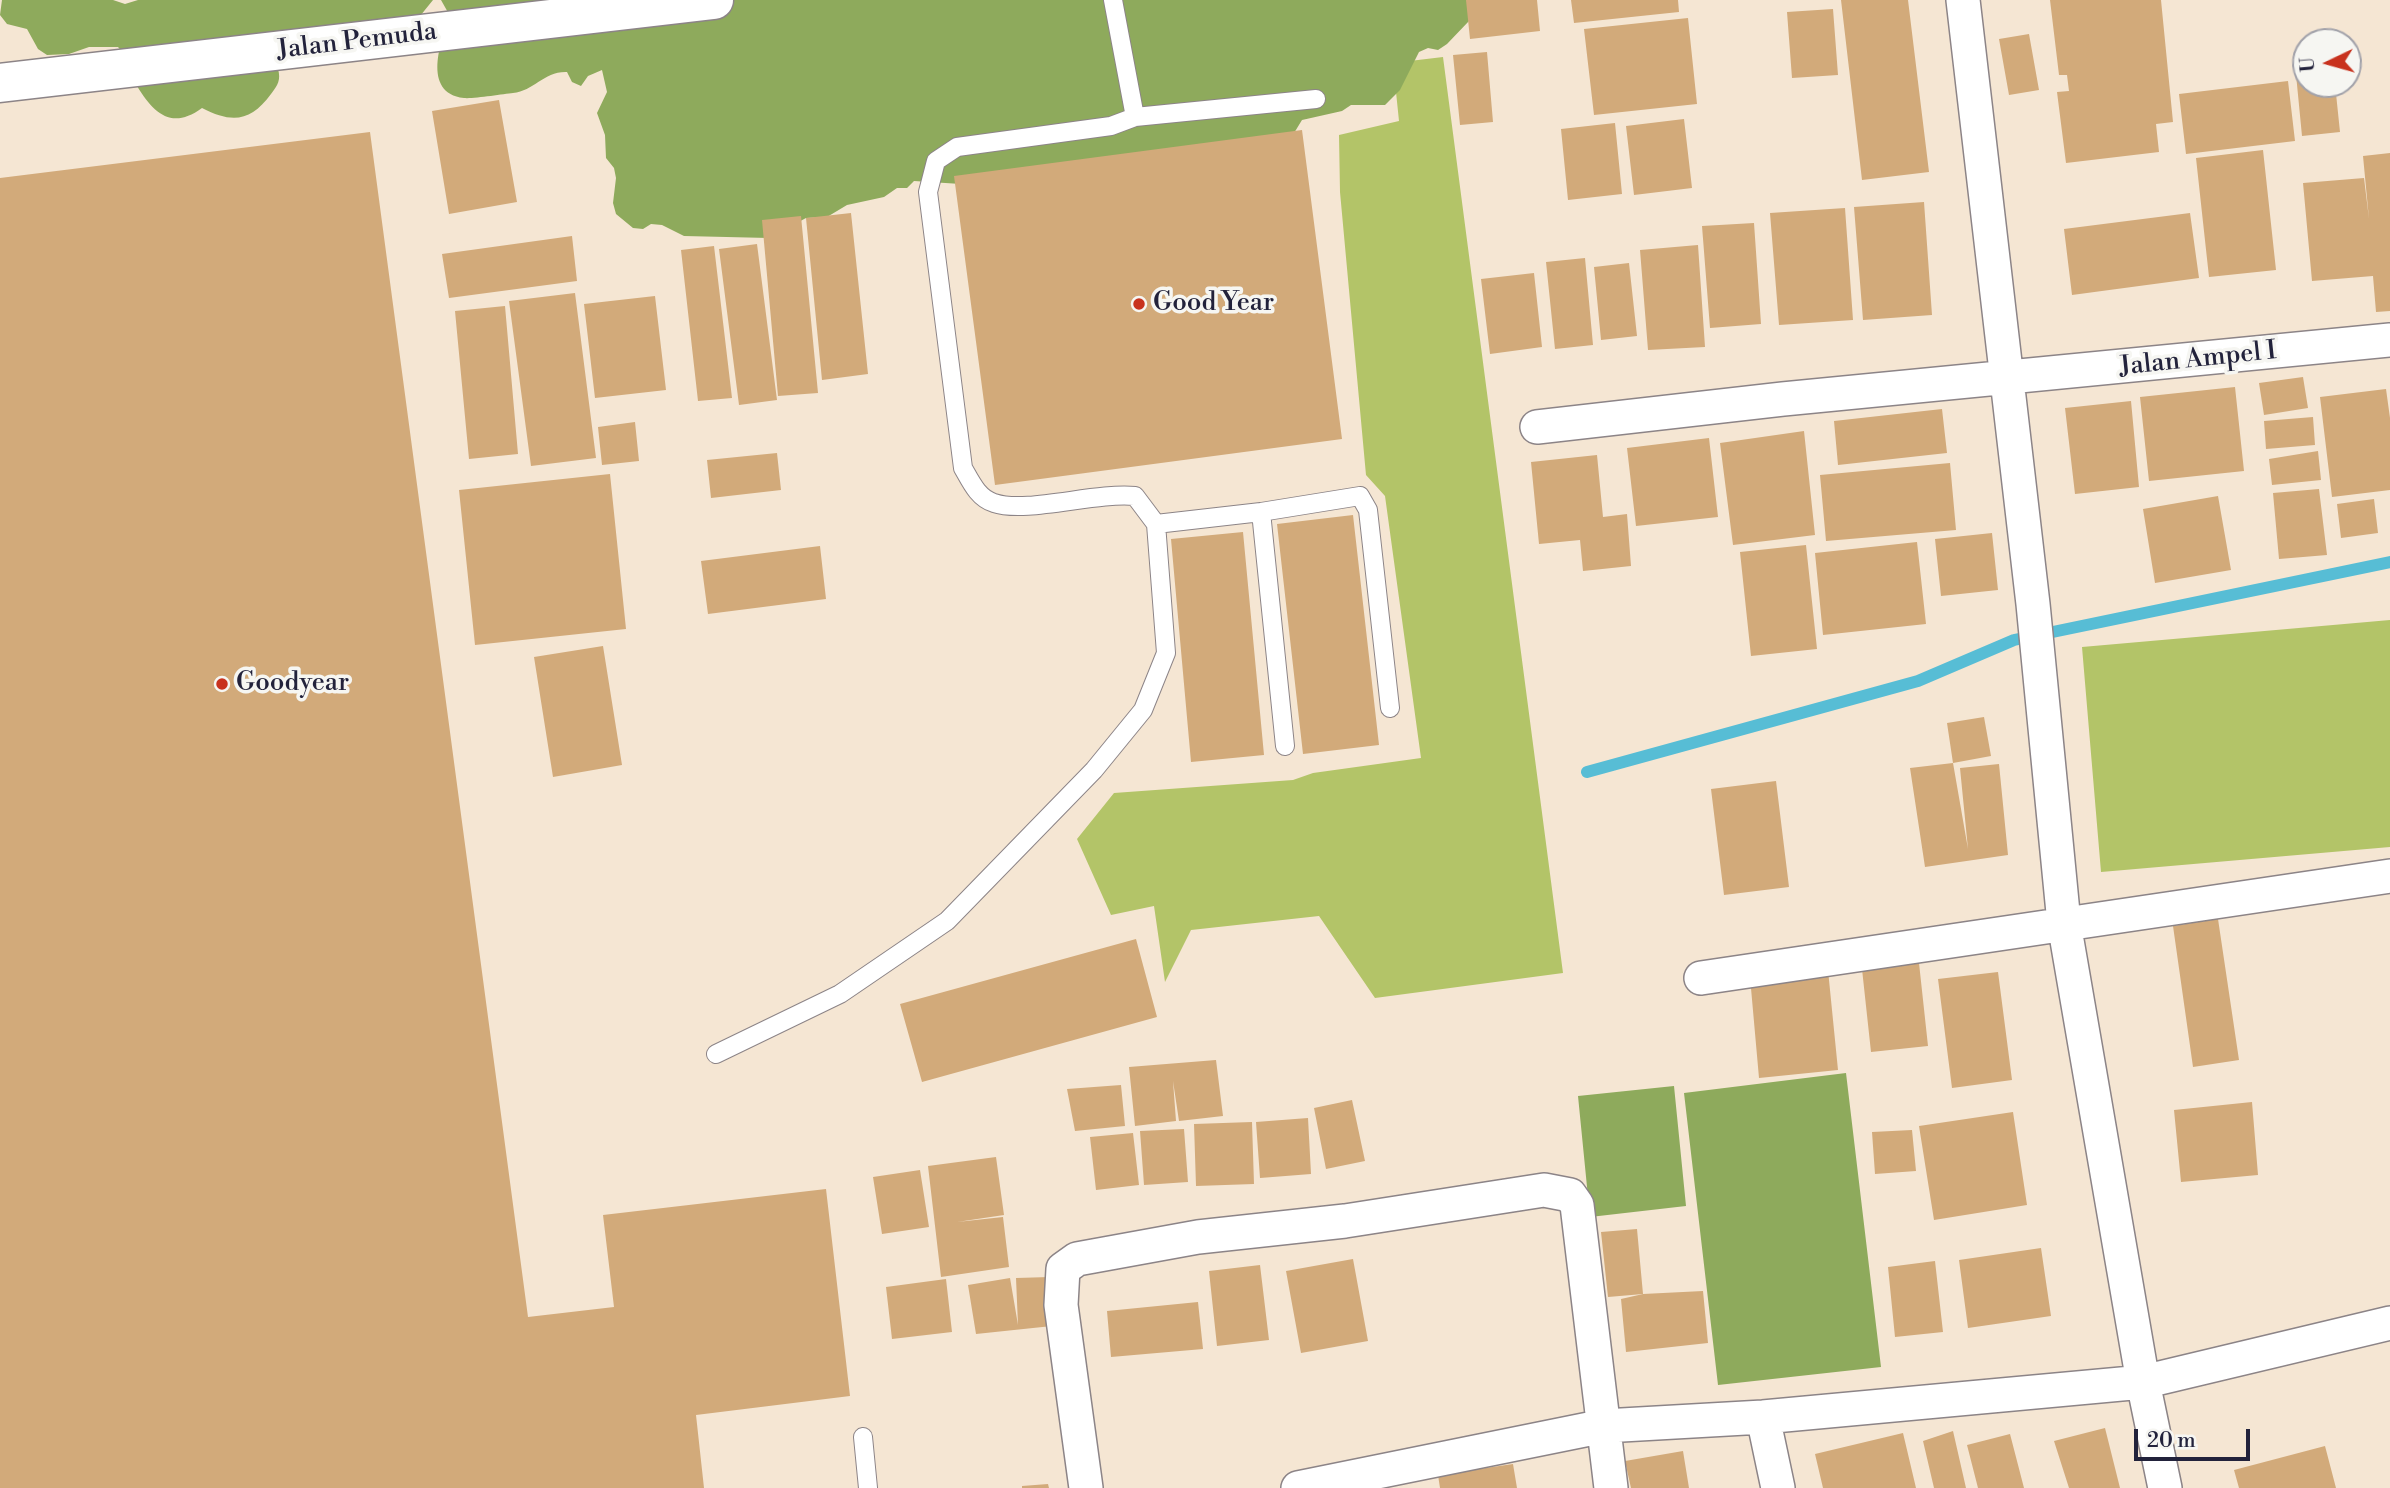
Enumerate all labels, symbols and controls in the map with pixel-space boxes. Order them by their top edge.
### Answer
street label: Jalan Pemuda [275,17,439,67]
north arrow [2292,28,2362,98]
text: U [2295,56,2321,73]
place label: Good Year [1153,288,1274,320]
marker: Good Year [1131,296,1147,312]
street label: Jalan Ampel I [2118,336,2278,384]
place label: Goodyear [236,668,349,700]
marker: Goodyear [214,676,230,692]
scale bar [2138,1414,2254,1458]
text: 20 m [2147,1428,2196,1454]

